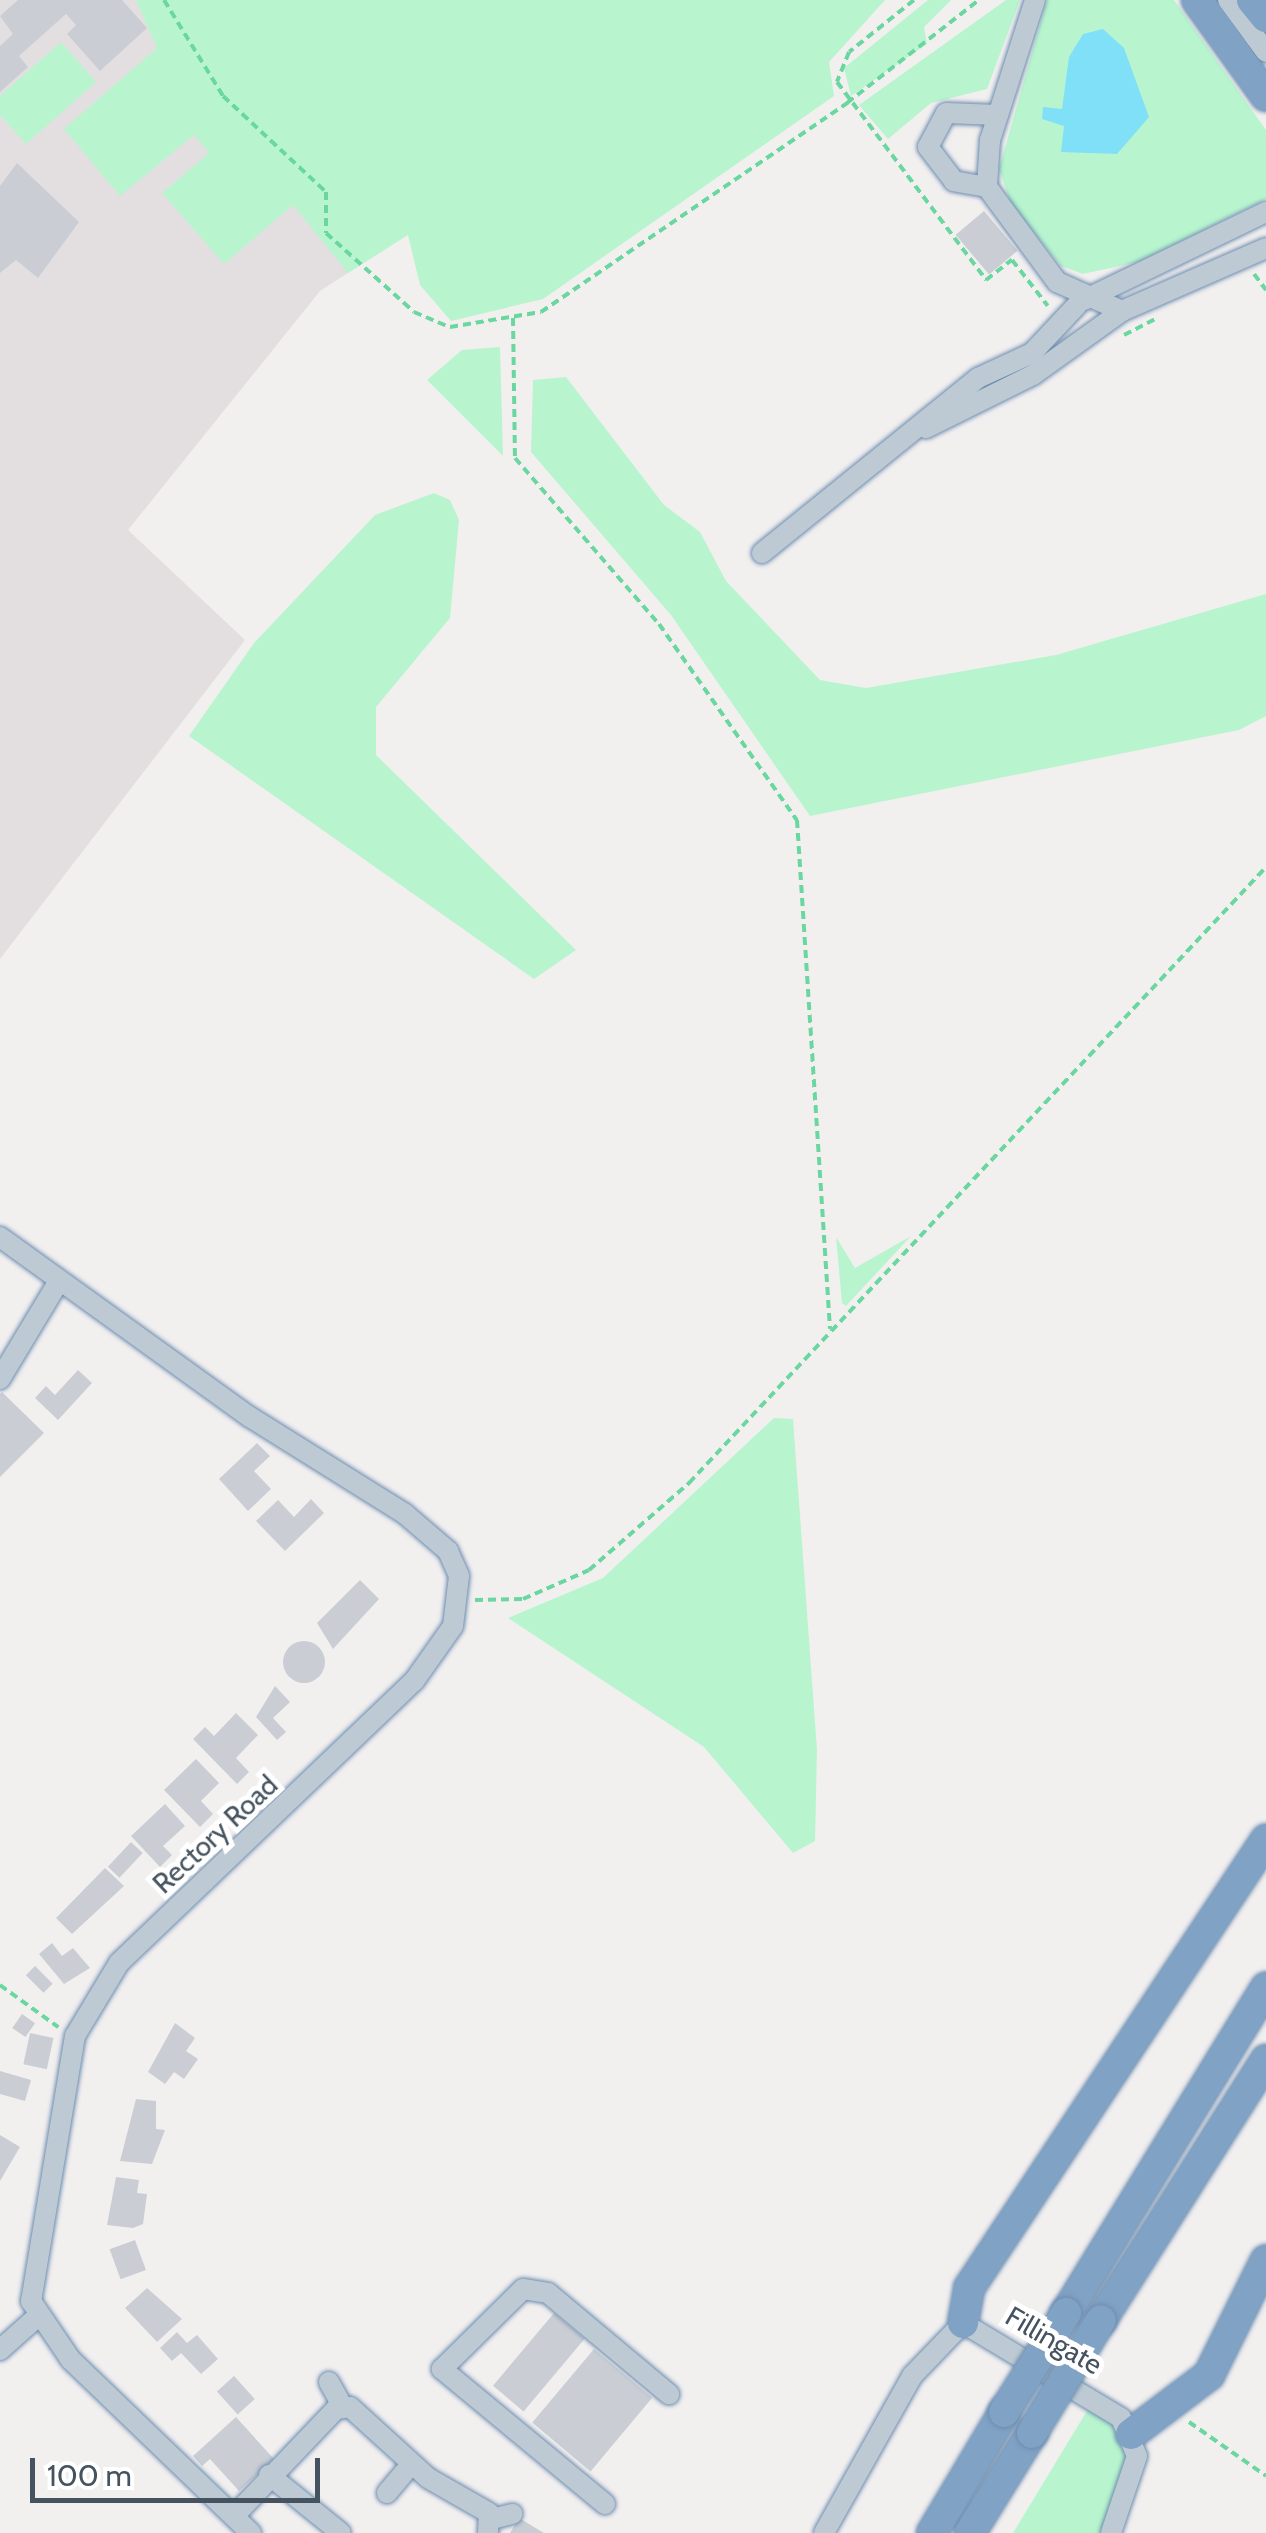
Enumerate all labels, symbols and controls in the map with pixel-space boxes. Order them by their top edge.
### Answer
street label: Rectory Road [146,1768,284,1900]
street label: Fillingate [1000,2299,1108,2381]
scale bar [35,2438,325,2500]
text: 100 m [47,2457,132,2494]

